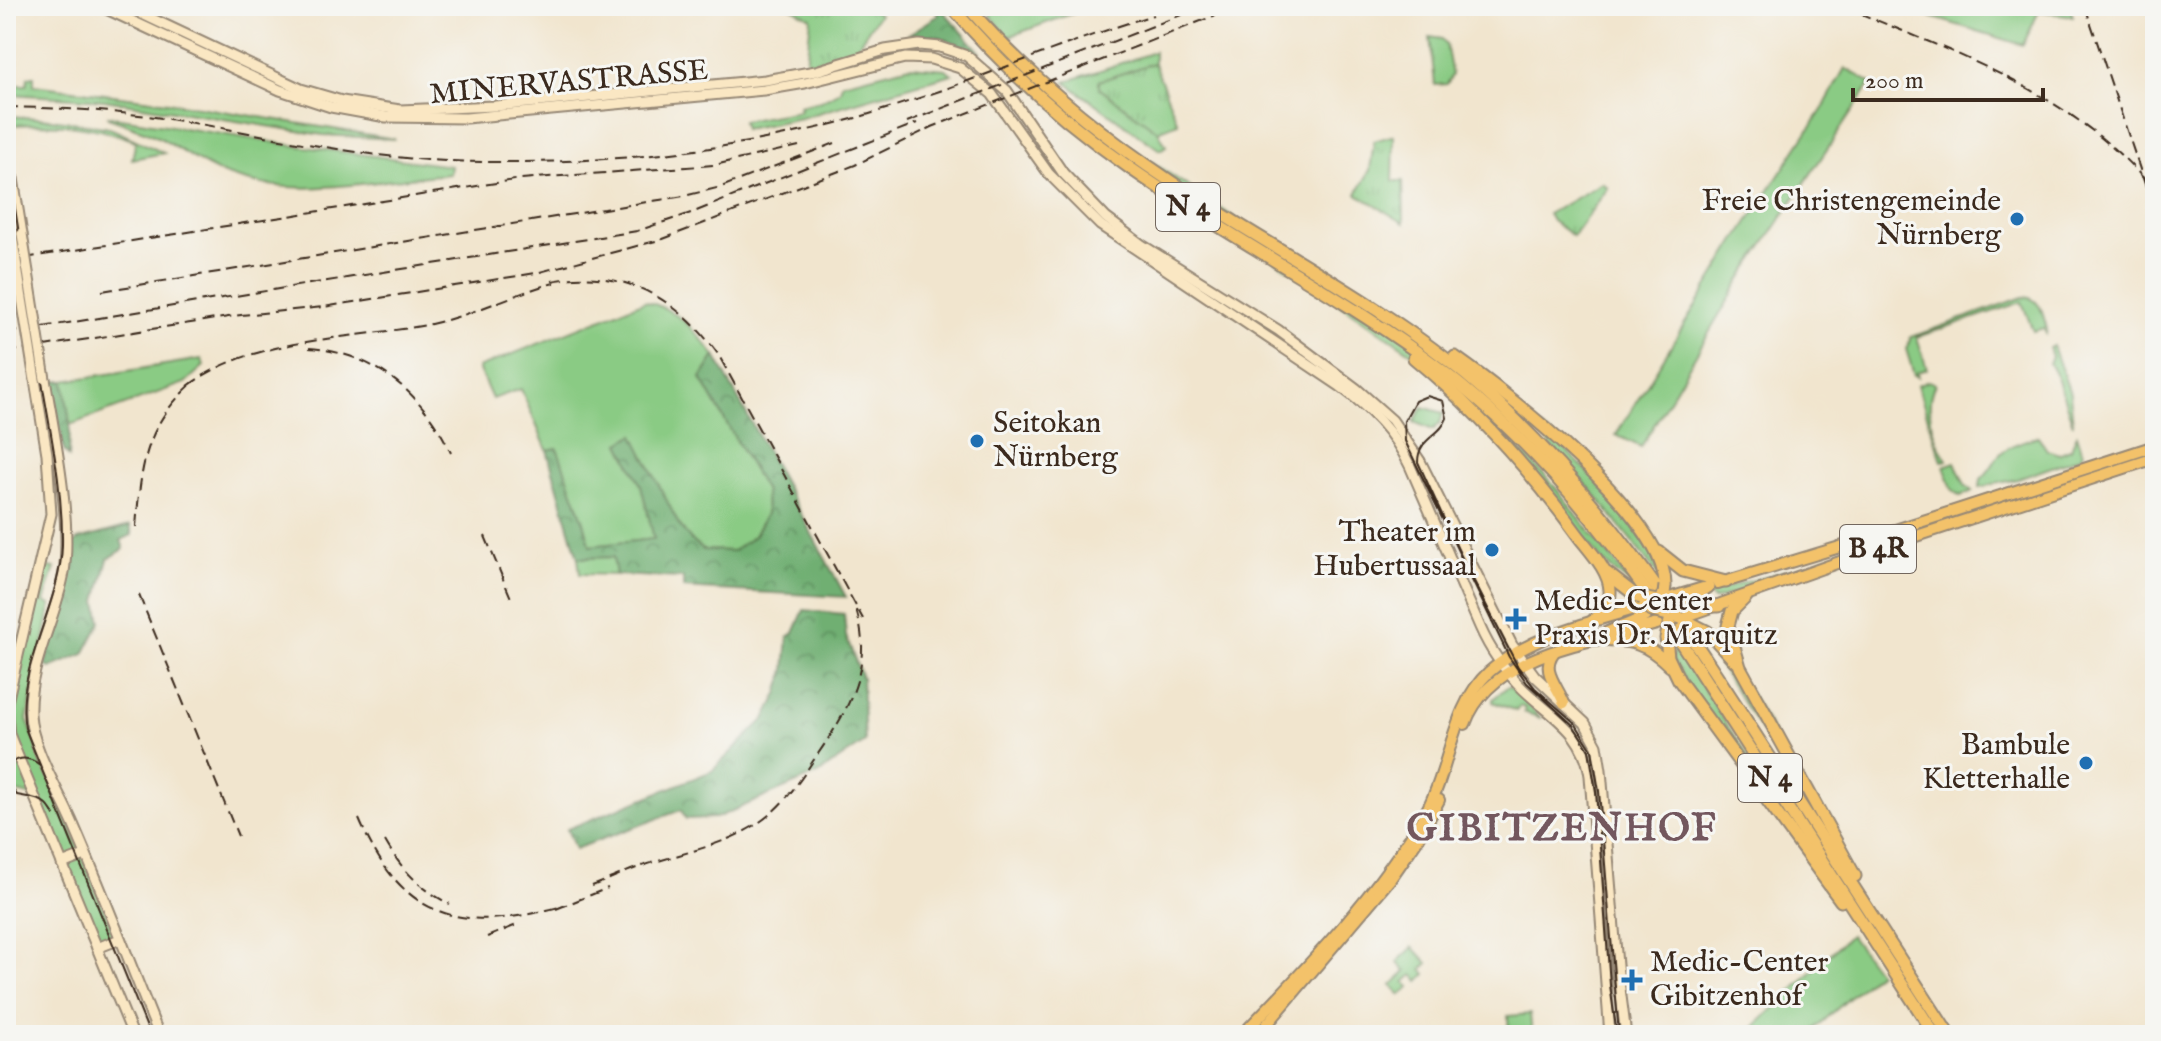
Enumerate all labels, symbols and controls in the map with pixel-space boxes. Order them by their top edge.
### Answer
street label: MINERVASTRASSE [428,52,710,114]
scale bar [1853,52,2043,102]
text: 200 m [1865,66,1924,97]
road number: N 4 [1156,183,1220,231]
place label: Freie Christengemeinde Nürnberg [1702,183,2002,255]
marker: Freie Christengemeinde Nürnberg [2008,210,2026,228]
place label: Seitokan Nürnberg [993,405,1118,477]
marker: Seitokan Nürnberg [968,432,986,450]
place label: Theater im Hubertussaal [1313,514,1477,586]
road number: B 4R [1840,525,1916,573]
marker: Theater im Hubertussaal [1483,541,1501,559]
place label: Medic-Center Praxis Dr. Marquitz [1534,583,1778,655]
marker: Medic-Center Praxis Dr. Marquitz [1505,608,1527,630]
place label: Bambule Kletterhalle [1922,727,2070,799]
road number: N 4 [1738,754,1802,802]
marker: Bambule Kletterhalle [2077,754,2095,772]
district label: GIBITZENHOF [1407,806,1717,854]
place label: Medic-Center Gibitzenhof [1650,944,1829,1016]
marker: Medic-Center Gibitzenhof [1621,969,1643,991]

